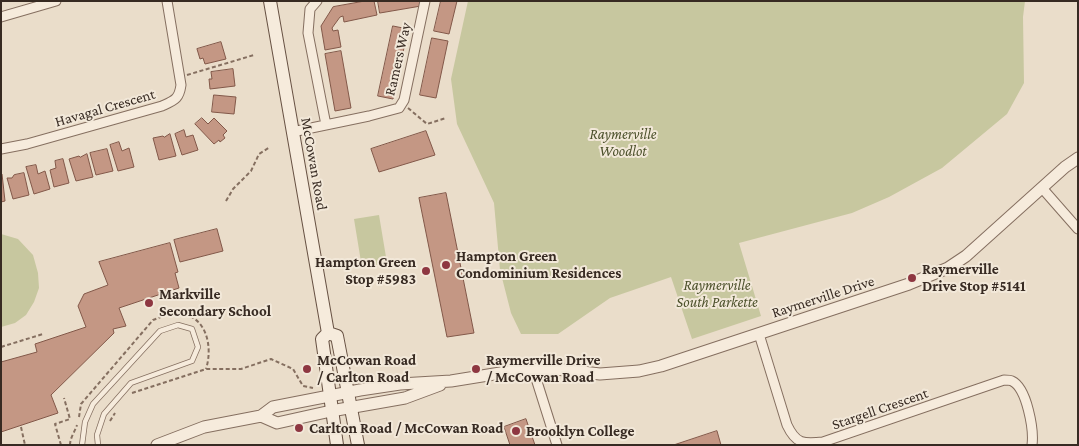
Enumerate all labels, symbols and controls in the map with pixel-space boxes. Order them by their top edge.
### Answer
street label: Ramers Way [381,21,415,97]
street label: Havagal Crescent [53,85,157,131]
street label: McCowan Road [297,116,331,212]
park label: Raymerville Woodlot [590,125,656,160]
place label: Hampton Green Condominium Residences [456,247,621,282]
place label: Hampton Green Stop #5983 [315,253,416,288]
marker: Hampton Green Condominium Residences [440,259,452,271]
place label: Raymerville Drive Stop #5141 [922,260,1026,295]
marker: Hampton Green Stop #5983 [420,265,432,277]
street label: Raymerville Drive [769,272,877,322]
marker: Raymerville Drive Stop #5141 [906,272,918,284]
park label: Raymerville South Parkette [676,276,758,311]
place label: Markville Secondary School [159,285,271,320]
marker: Markville Secondary School [143,297,155,309]
place label: McCowan Road / Carlton Road [317,351,416,386]
place label: Raymerville Drive / McCowan Road [486,351,600,386]
marker: McCowan Road / Carlton Road [301,363,313,375]
marker: Raymerville Drive / McCowan Road [470,363,482,375]
street label: Stargell Crescent [830,384,930,434]
place label: Carlton Road / McCowan Road [309,419,503,437]
marker: Carlton Road / McCowan Road [293,422,305,434]
place label: Brooklyn College [526,422,634,440]
marker: Brooklyn College [510,425,522,437]

